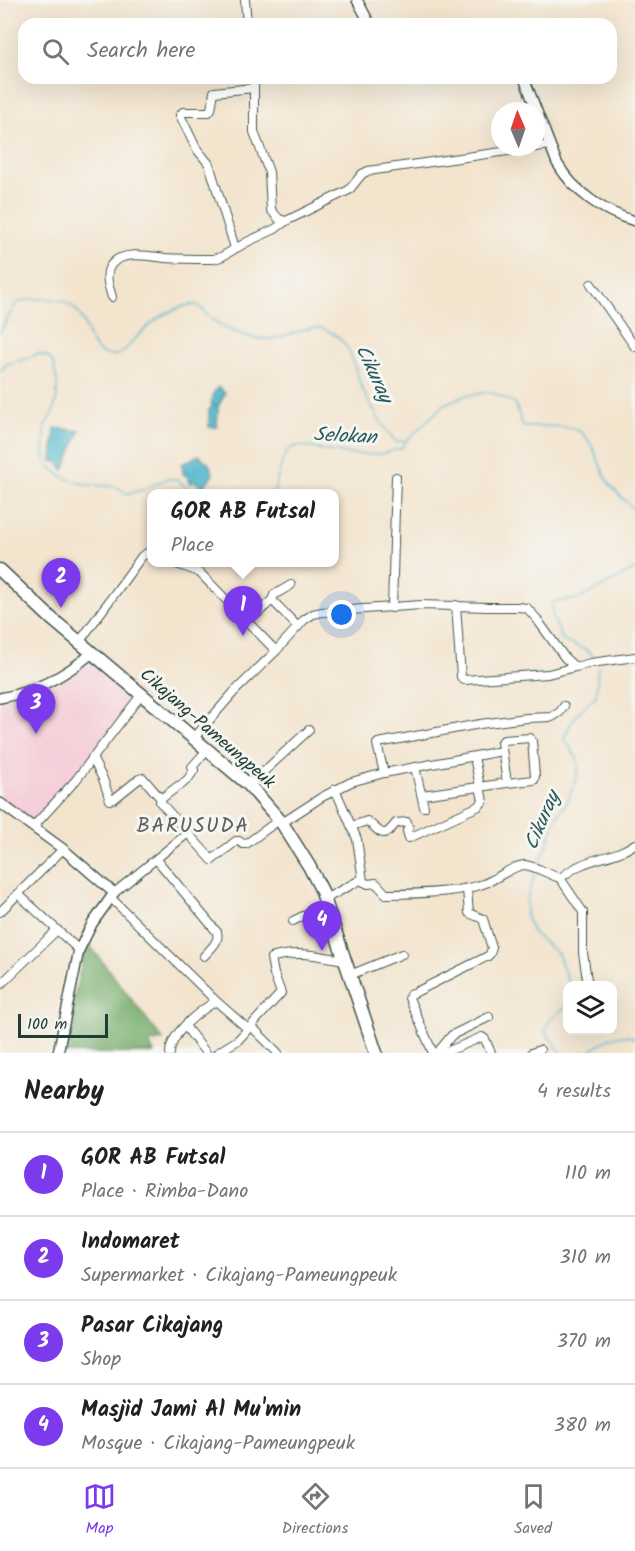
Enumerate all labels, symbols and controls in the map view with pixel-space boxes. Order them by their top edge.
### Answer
search box [18,18,617,84]
text: Search here [87,34,195,69]
icon: search [39,35,72,68]
north arrow [491,102,545,156]
water label: Cikuray [346,340,402,411]
water label: Selokan [313,419,379,455]
popup [147,489,339,567]
text: GOR AB Futsal [171,495,315,530]
text: Place [171,530,214,562]
pin: 2 [42,558,80,608]
pin: 1 [224,586,262,636]
your location [327,600,356,629]
street label: Cikajang-Pameungpeuk [132,661,282,797]
pin: 3 [16,684,56,734]
water label: Cikuray [516,784,571,855]
district label: BARUSUDA [137,810,250,843]
pin: 4 [302,902,342,951]
map controls [563,981,617,1035]
button: layers [563,981,617,1035]
scale bar [18,1011,108,1038]
text: 100 m [27,1012,67,1037]
text: Nearby [24,1071,104,1113]
text: 4 results [537,1076,611,1108]
text: GOR AB Futsal [81,1141,225,1176]
text: 1 [40,1158,47,1190]
text: 110 m [565,1158,611,1190]
text: Place · Rimba-Dano [81,1176,248,1208]
text: Indomaret [81,1225,180,1260]
text: 2 [38,1242,49,1274]
text: 310 m [559,1242,611,1274]
text: Supermarket · Cikajang-Pameungpeuk [81,1260,397,1292]
text: Pasar Cikajang [81,1309,223,1344]
text: 3 [38,1326,49,1358]
text: 370 m [556,1326,611,1358]
text: Shop [81,1344,121,1376]
text: Masjid Jami Al Mu'min [81,1393,301,1428]
text: 4 [38,1410,49,1442]
text: 380 m [554,1410,611,1442]
text: Mosque · Cikajang-Pameungpeuk [81,1428,355,1460]
tab: Map [83,1480,116,1541]
tab: Directions [282,1480,348,1541]
tab: Saved [514,1480,552,1541]

